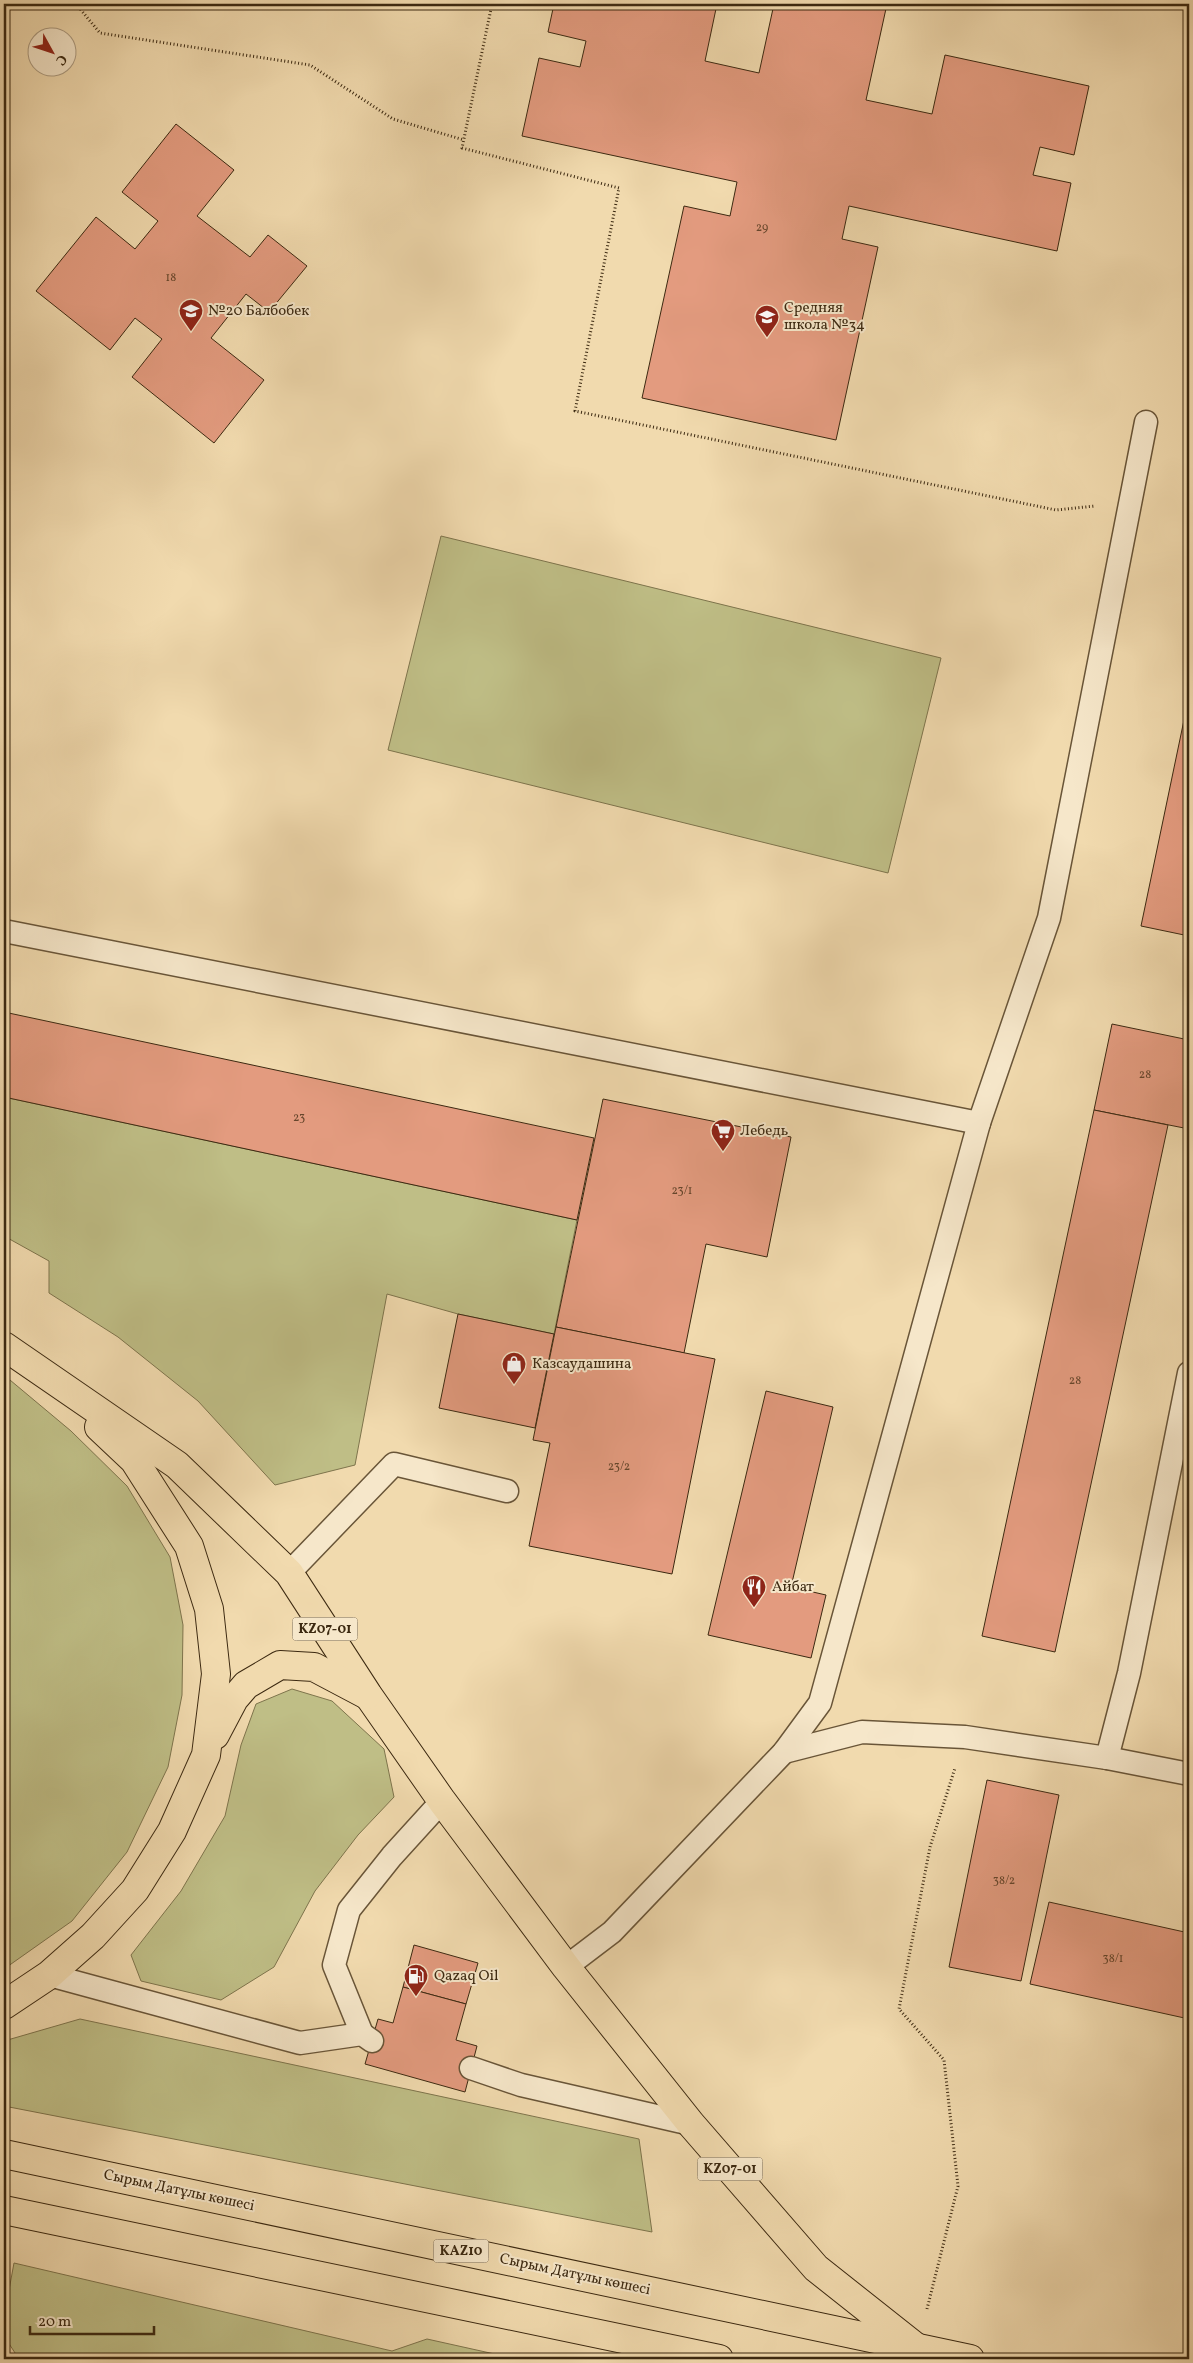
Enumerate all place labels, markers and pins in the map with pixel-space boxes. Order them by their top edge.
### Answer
school or university icon: №20 Балбобек [178,298,204,332]
place label: Средняя школа №34 [784,298,865,336]
place label: №20 Балбобек [208,301,309,322]
school or university icon: Средняя школа №34 [754,304,780,338]
supermarket icon: Лебедь [710,1118,736,1152]
place label: Лебедь [740,1121,788,1142]
shop icon: Казсаудашина [501,1351,527,1385]
place label: Казсаудашина [532,1354,631,1375]
restaurant icon: Айбат [741,1574,767,1608]
place label: Айбат [772,1577,814,1598]
fuel station icon: Qazaq Oil [403,1963,429,1997]
place label: Qazaq Oil [434,1966,499,1987]

